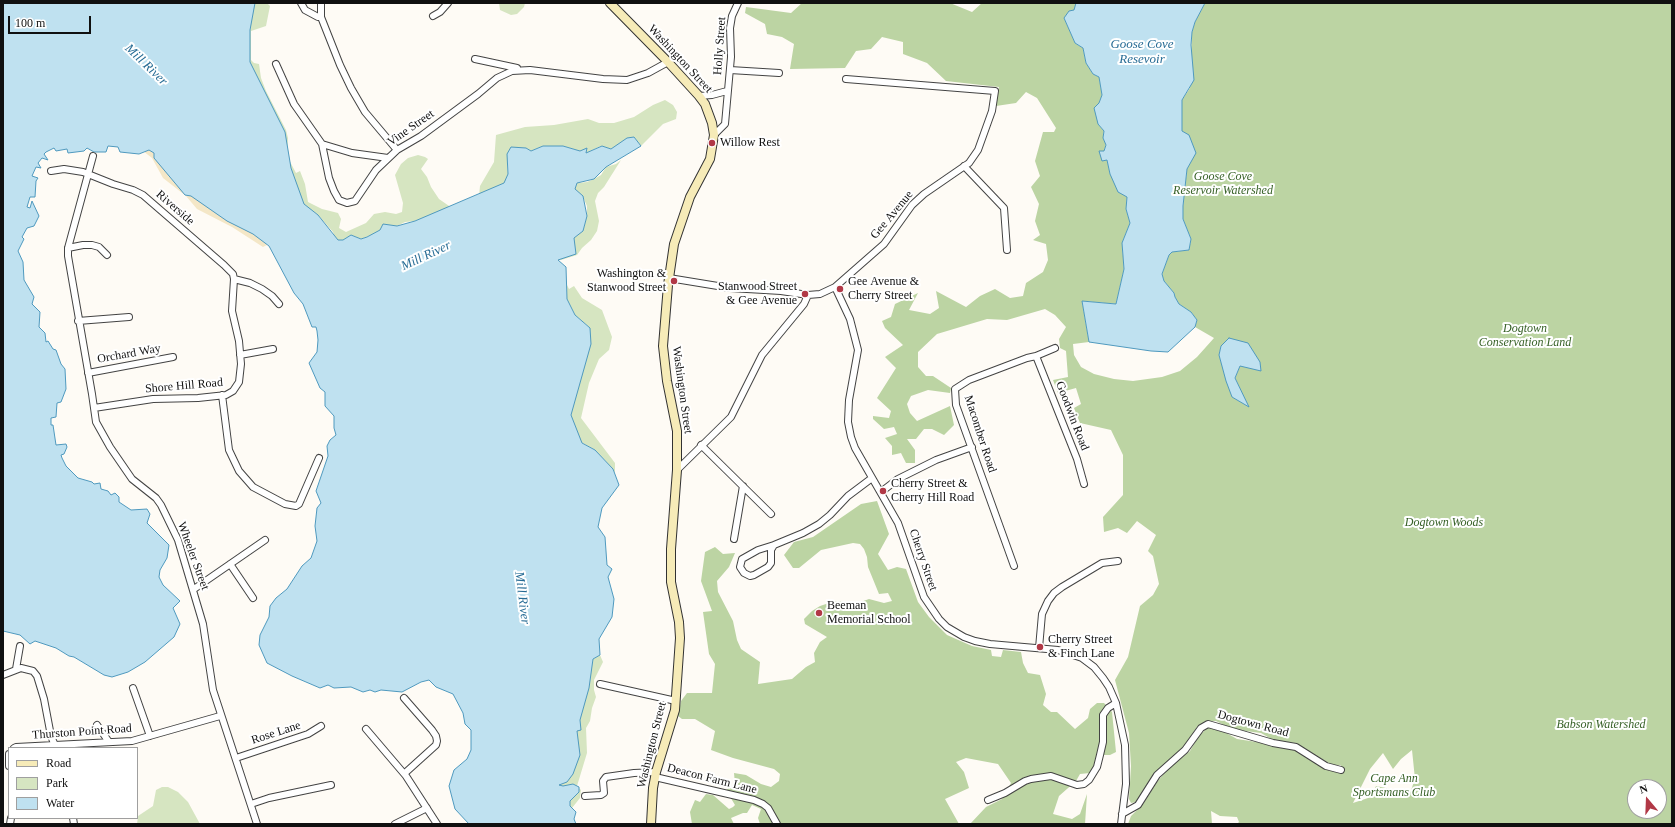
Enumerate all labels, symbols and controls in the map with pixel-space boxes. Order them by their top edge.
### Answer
scale bar [10,8,93,34]
text: 100 m [15,16,45,30]
street label: Holly Street [711,16,729,76]
street label: Washington Street [645,22,715,96]
water label: Goose Cove Resevoir [1110,37,1174,68]
water label: Mill River [121,41,171,89]
street label: Vine Street [385,107,437,149]
place label: Willow Rest [720,136,780,150]
marker: Willow Rest [707,138,717,148]
park label: Goose Cove Reservoir Watershed [1173,170,1273,198]
street label: Riverside [153,187,197,229]
street label: Gee Avenue [868,188,916,242]
water label: Mill River [399,238,453,274]
place label: Washington & Stanwood Street [587,267,666,295]
place label: Gee Avenue & Cherry Street [848,275,919,303]
marker: Washington & Stanwood Street [669,276,679,286]
place label: Stanwood Street & Gee Avenue [718,280,797,308]
marker: Gee Avenue & Cherry Street [835,284,845,294]
marker: Stanwood Street & Gee Avenue [800,289,810,299]
park label: Dogtown Conservation Land [1479,322,1571,350]
street label: Orchard Way [96,341,162,367]
street label: Washington Street [669,345,695,435]
street label: Shore Hill Road [145,375,223,397]
street label: Goodwin Road [1052,379,1092,453]
street label: Macomber Road [961,394,999,474]
place label: Cherry Street & Cherry Hill Road [891,477,974,505]
marker: Cherry Street & Cherry Hill Road [878,486,888,496]
park label: Dogtown Woods [1405,516,1483,530]
street label: Wheeler Street [174,520,212,592]
street label: Cherry Street [906,527,940,593]
water label: Mill River [511,571,533,625]
place label: Beeman Memorial School [827,599,911,627]
marker: Beeman Memorial School [814,608,824,618]
place label: Cherry Street & Finch Lane [1048,633,1115,661]
marker: Cherry Street & Finch Lane [1035,642,1045,652]
street label: Washington Street [634,701,670,789]
street label: Dogtown Road [1216,708,1290,740]
street label: Rose Lane [250,718,302,748]
park label: Babson Watershed [1556,718,1646,732]
street label: Thurston Point Road [32,721,132,743]
legend [8,747,138,819]
text: Road [46,756,71,770]
street label: Deacon Farm Lane [666,761,758,797]
park label: Cape Ann Sportsmans Club [1353,772,1435,800]
text: Park [46,776,68,790]
north arrow [1627,779,1667,819]
text: N [1638,782,1649,796]
text: Water [46,796,74,810]

